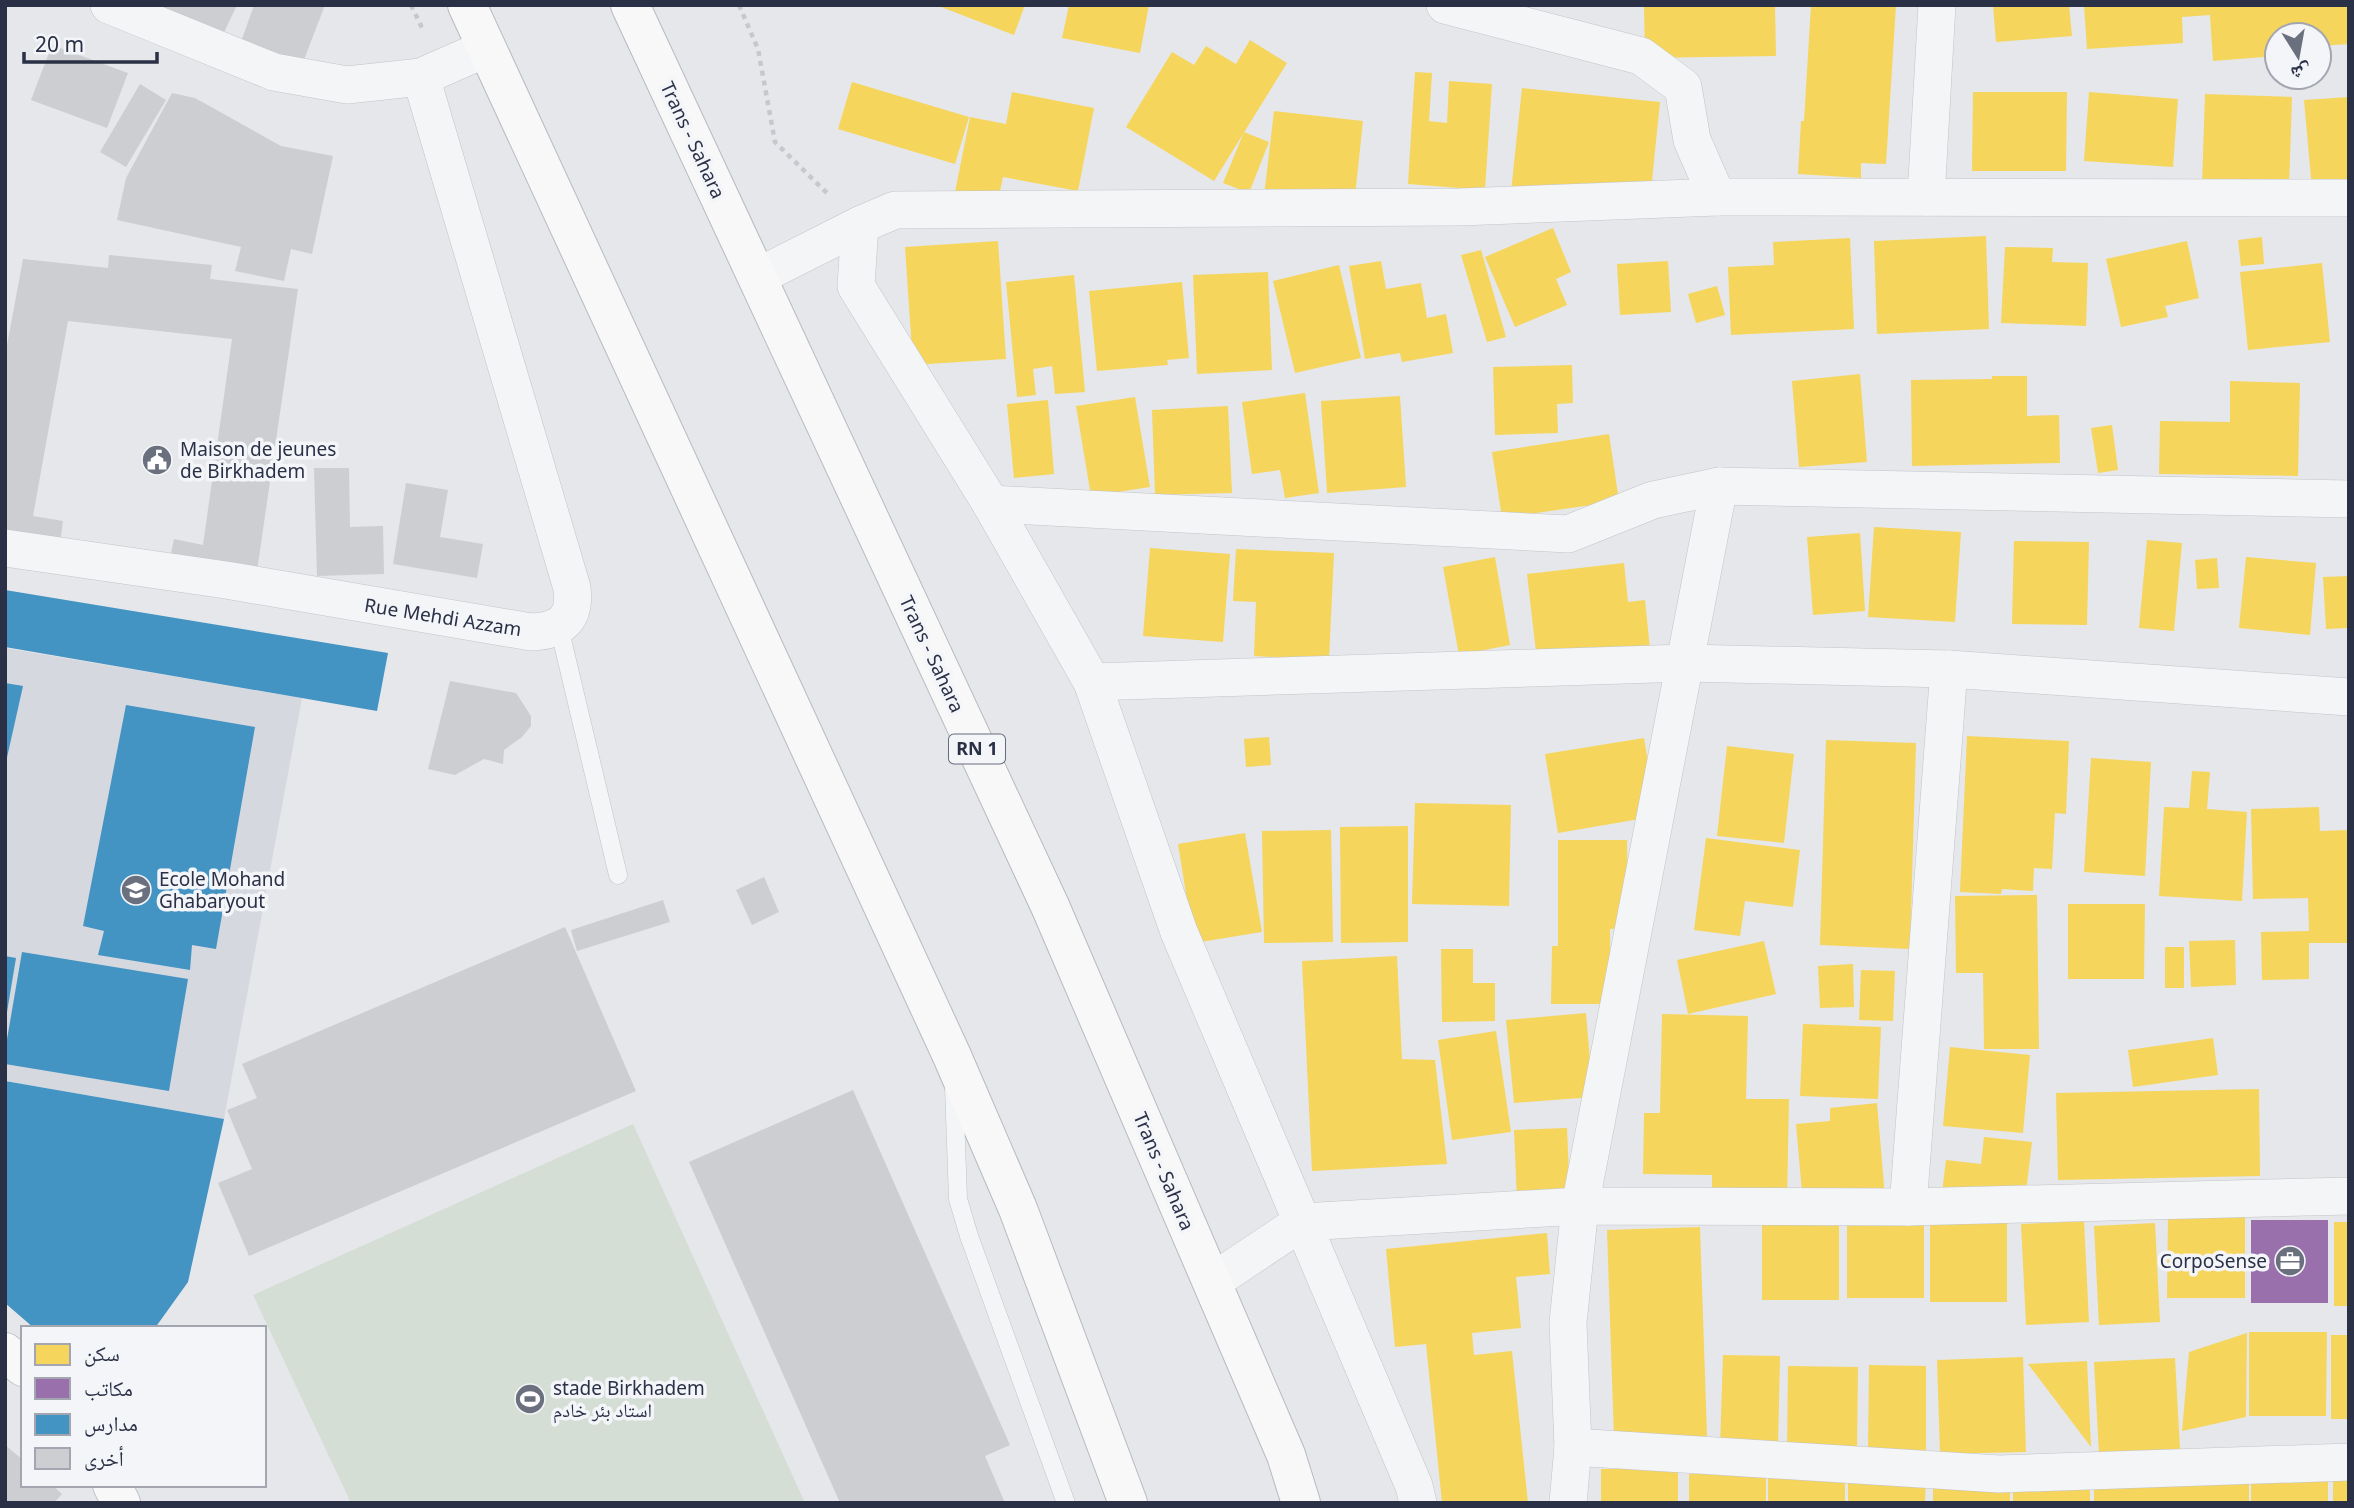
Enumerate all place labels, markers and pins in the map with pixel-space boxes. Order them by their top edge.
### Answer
place label: Maison de jeunes de Birkhadem [180,436,336,484]
public building icon: Maison de jeunes de Birkhadem [140,443,174,477]
place label: Ecole Mohand Ghabaryout [159,866,285,914]
school or university icon: Ecole Mohand Ghabaryout [119,873,153,907]
office icon: CorpoSense [2273,1244,2307,1278]
place label: CorpoSense [2160,1248,2267,1274]
place label: stade Birkhadem استاد بئر خادم [553,1375,705,1424]
sports icon: stade Birkhadem استاد بئر خادم [513,1382,547,1416]

